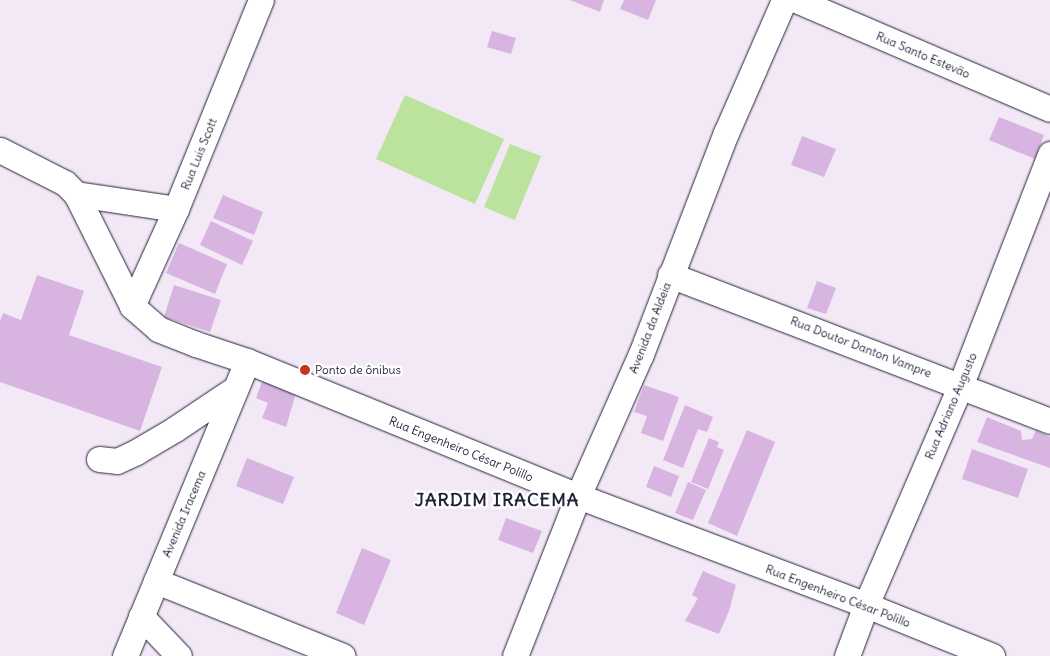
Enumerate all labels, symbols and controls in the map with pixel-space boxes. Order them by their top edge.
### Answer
street label: Rua Santo Estevão [874,29,972,81]
street label: Rua Luis Scott [178,116,220,192]
street label: Avenida da Aldeia [626,280,674,376]
street label: Rua Doutor Danton Vampre [788,313,934,381]
street label: Rua Adriano Augusto [922,350,980,462]
place label: Ponto de ônibus [315,363,401,377]
marker: Ponto de ônibus [299,364,311,376]
street label: Rua Engenheiro César Polillo [387,413,535,485]
street label: Avenida Iracema [159,468,209,560]
district label: JARDIM IRACEMA [413,489,581,511]
street label: Rua Engenheiro César Polillo [764,562,912,630]

